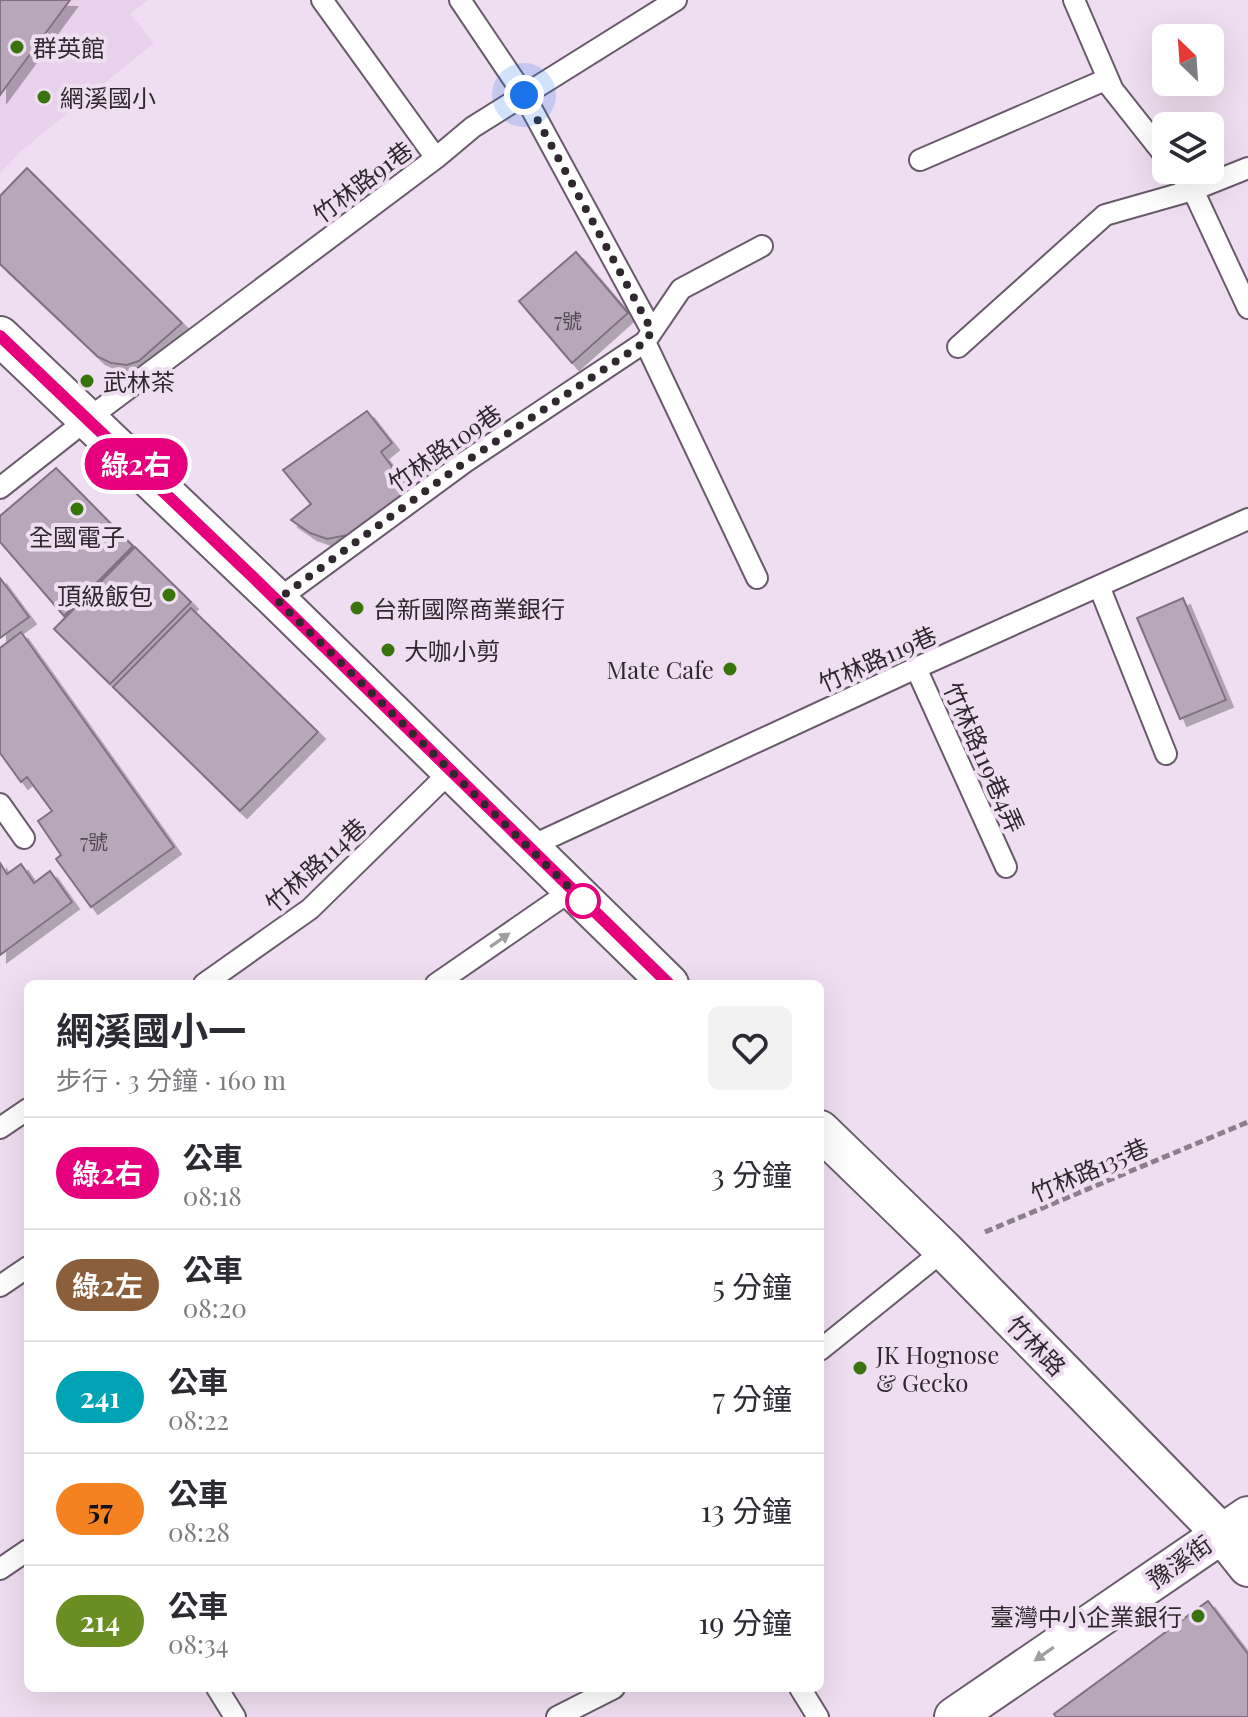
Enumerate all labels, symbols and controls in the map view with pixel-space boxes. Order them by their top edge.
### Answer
north arrow [1152,24,1224,96]
map controls [1152,24,1224,184]
place label: 群英館 [33,31,105,63]
marker: 群英館 [8,38,26,56]
your location [504,75,544,115]
place label: 網溪國小 [60,81,156,113]
marker: 網溪國小 [35,88,53,106]
button: layers [1152,112,1224,184]
street label: 竹林路91巷 [306,133,418,229]
house number: 7號 [554,306,582,333]
place label: 武林茶 [103,365,175,397]
marker: 武林茶 [78,372,96,390]
street label: 竹林路109巷 [381,396,507,498]
line badge: 綠2右 [90,438,182,490]
text: 綠2右 [101,445,171,482]
marker: 全國電子 [68,500,86,518]
place label: 全國電子 [29,520,125,552]
place label: 頂級飯包 [57,579,153,611]
marker: 頂級飯包 [160,586,178,604]
place label: 台新國際商業銀行 [373,592,565,624]
marker: 台新國際商業銀行 [348,599,366,617]
street label: 竹林路119巷 [813,618,941,698]
place label: 大咖小剪 [404,634,500,666]
marker: 大咖小剪 [379,641,397,659]
place label: Mate Cafe [606,653,714,685]
marker: Mate Cafe [721,660,739,678]
street label: 竹林路119巷4弄 [937,677,1033,837]
street label: 竹林路114巷 [258,810,372,918]
house number: 7號 [80,827,108,854]
unlabelled marker [566,884,600,918]
one-way arrow [490,933,511,948]
text: 網溪國小一 [56,1004,246,1055]
button: heart [708,1006,792,1090]
text: 步行 · 3 分鐘 · 160 m [56,1062,286,1097]
street label: 竹林路135巷 [1025,1130,1153,1208]
text: 公車 [183,1137,243,1177]
text: 綠2右 [72,1154,143,1191]
text: 3 分鐘 [711,1154,792,1194]
text: 08:18 [183,1178,242,1213]
text: 公車 [183,1249,243,1289]
text: 綠2左 [72,1266,143,1303]
text: 5 分鐘 [713,1266,792,1306]
text: 08:20 [183,1290,247,1325]
street label: 竹林路 [1000,1308,1074,1382]
place label: JK Hognose & Gecko [875,1338,999,1398]
marker: JK Hognose & Gecko [851,1359,869,1377]
text: 公車 [168,1361,228,1401]
text: 241 [80,1378,120,1415]
text: 7 分鐘 [713,1378,792,1418]
text: 08:22 [168,1402,229,1437]
text: 公車 [168,1473,228,1513]
text: 57 [87,1490,113,1527]
text: 13 分鐘 [700,1490,792,1530]
text: 08:28 [168,1514,230,1549]
street label: 豫溪街 [1140,1527,1218,1595]
text: 公車 [168,1585,228,1625]
place label: 臺灣中小企業銀行 [990,1600,1182,1632]
text: 214 [80,1602,120,1639]
text: 19 分鐘 [698,1602,792,1642]
marker: 臺灣中小企業銀行 [1189,1607,1207,1625]
text: 08:34 [168,1626,229,1661]
one-way arrow [1034,1646,1055,1661]

